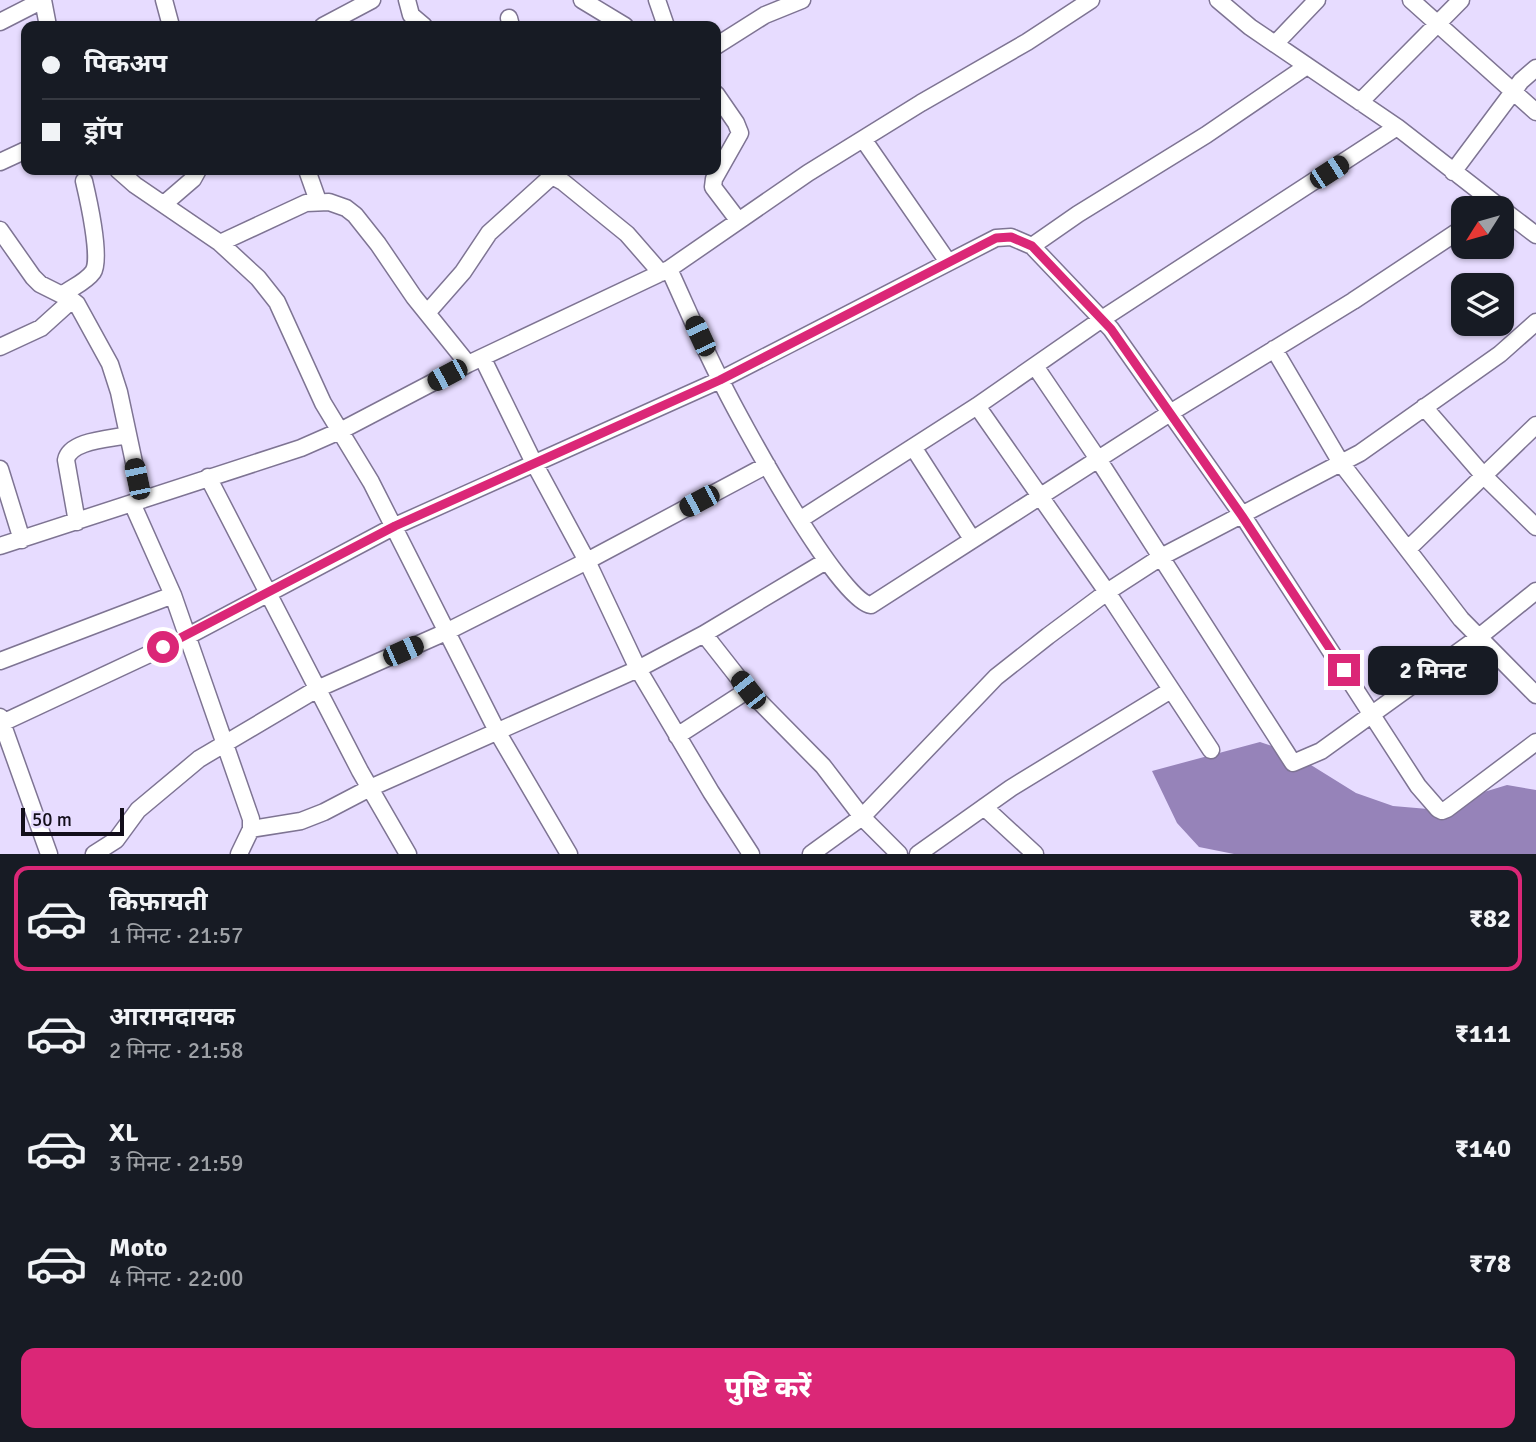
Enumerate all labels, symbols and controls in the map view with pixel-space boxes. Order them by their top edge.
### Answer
text: पिकअप [84,48,167,80]
text: ड्रॉप [84,115,122,147]
car [1306,152,1353,192]
north arrow [1451,196,1514,259]
map controls [1451,196,1514,336]
button: layers [1451,273,1514,336]
car [682,313,719,359]
car [424,356,471,394]
car [123,456,152,502]
car [676,482,723,520]
route start [147,631,179,663]
car [380,633,427,669]
callout: 2 मिनट [1368,646,1498,694]
route end [1328,654,1360,686]
text: 2 मिनट [1400,656,1467,685]
car [727,667,770,713]
scale bar [21,805,124,837]
text: 50 m [32,808,72,832]
text: किफ़ायती [109,886,208,918]
icon: car [25,887,88,950]
text: ₹82 [1469,903,1511,935]
text: 1 मिनट · 21:57 [109,921,244,950]
text: आरामदायक [109,1001,235,1033]
icon: car [25,1002,88,1065]
text: ₹111 [1455,1018,1511,1050]
text: 2 मिनट · 21:58 [109,1036,244,1065]
icon: car [25,1117,88,1180]
text: XL [109,1117,139,1149]
text: ₹140 [1455,1133,1511,1165]
text: 3 मिनट · 21:59 [109,1149,244,1178]
icon: car [25,1232,88,1295]
text: Moto [109,1232,167,1264]
text: ₹78 [1469,1248,1511,1280]
text: 4 मिनट · 22:00 [109,1264,244,1293]
button: पुष्टि करें [21,1348,1515,1428]

